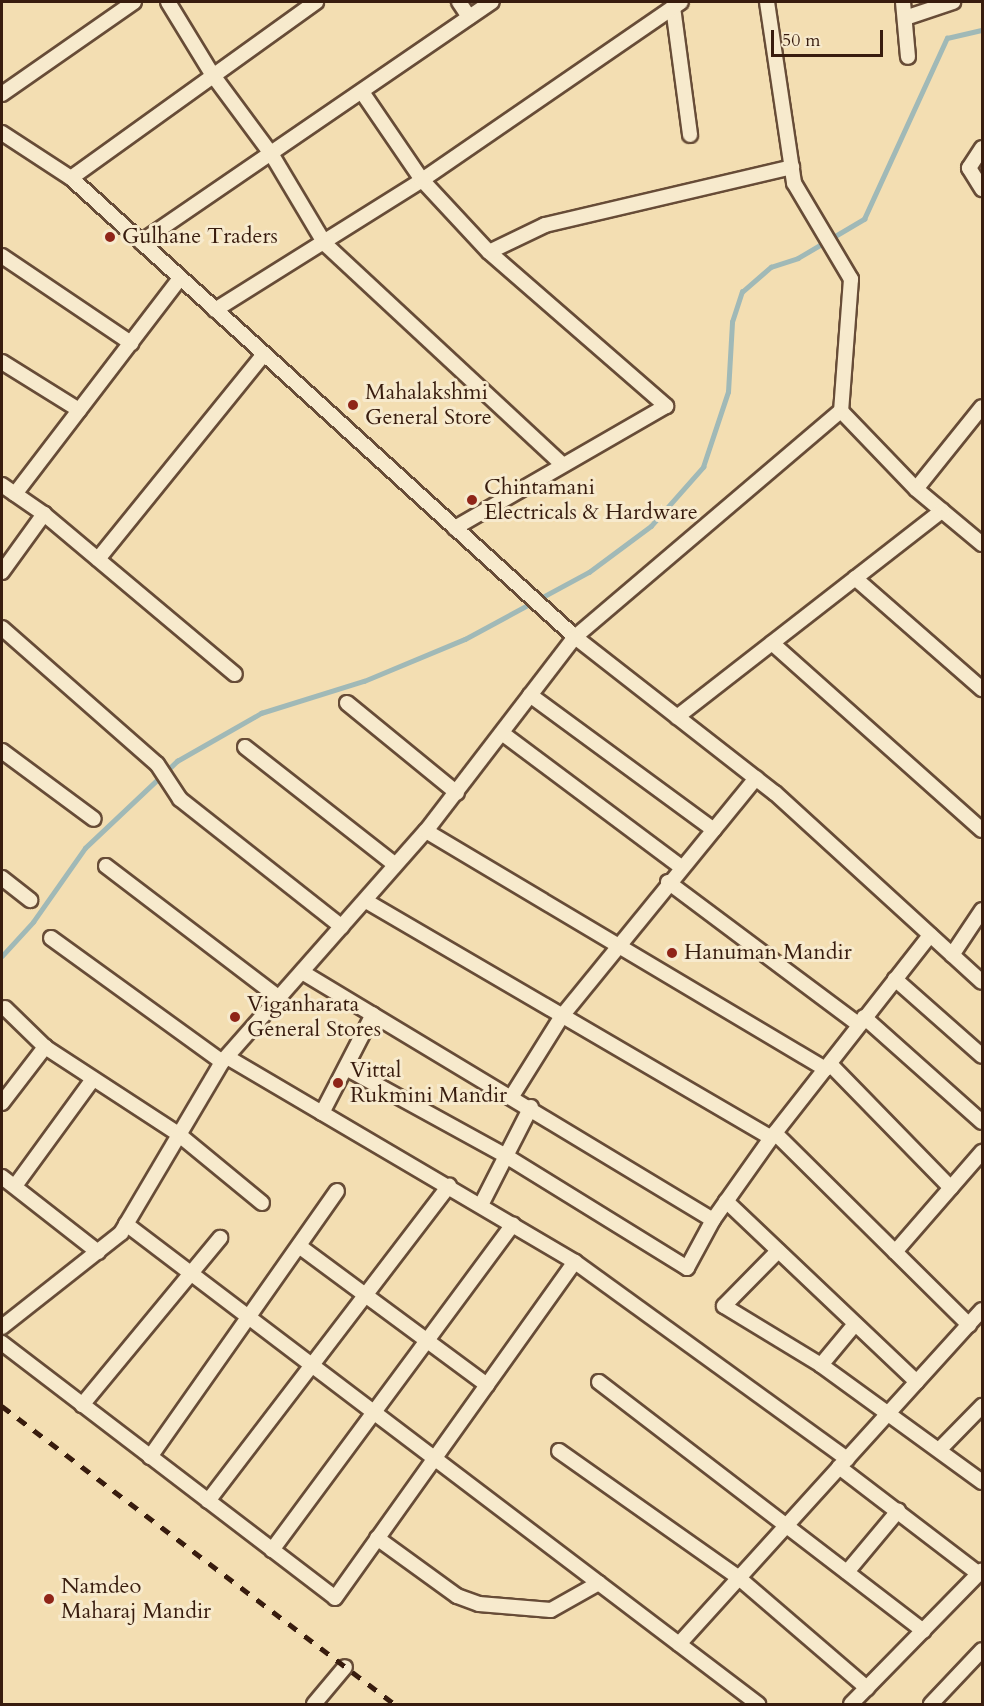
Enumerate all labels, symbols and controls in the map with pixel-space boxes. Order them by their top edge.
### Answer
scale bar [774,18,886,56]
text: 50 m [782,28,821,53]
place label: Gulhane Traders [122,224,278,250]
marker: Gulhane Traders [103,230,117,244]
place label: Mahalakshmi General Store [365,379,492,430]
marker: Mahalakshmi General Store [346,398,360,412]
place label: Chintamani Electricals & Hardware [484,474,698,526]
marker: Chintamani Electricals & Hardware [465,493,479,507]
place label: Hanuman Mandir [684,940,852,966]
marker: Hanuman Mandir [665,946,679,960]
place label: Viganharata General Stores [247,991,381,1042]
marker: Viganharata General Stores [228,1010,242,1024]
place label: Vittal Rukmini Mandir [350,1057,507,1108]
marker: Vittal Rukmini Mandir [331,1076,345,1090]
place label: Namdeo Maharaj Mandir [61,1573,211,1624]
marker: Namdeo Maharaj Mandir [42,1592,56,1606]

